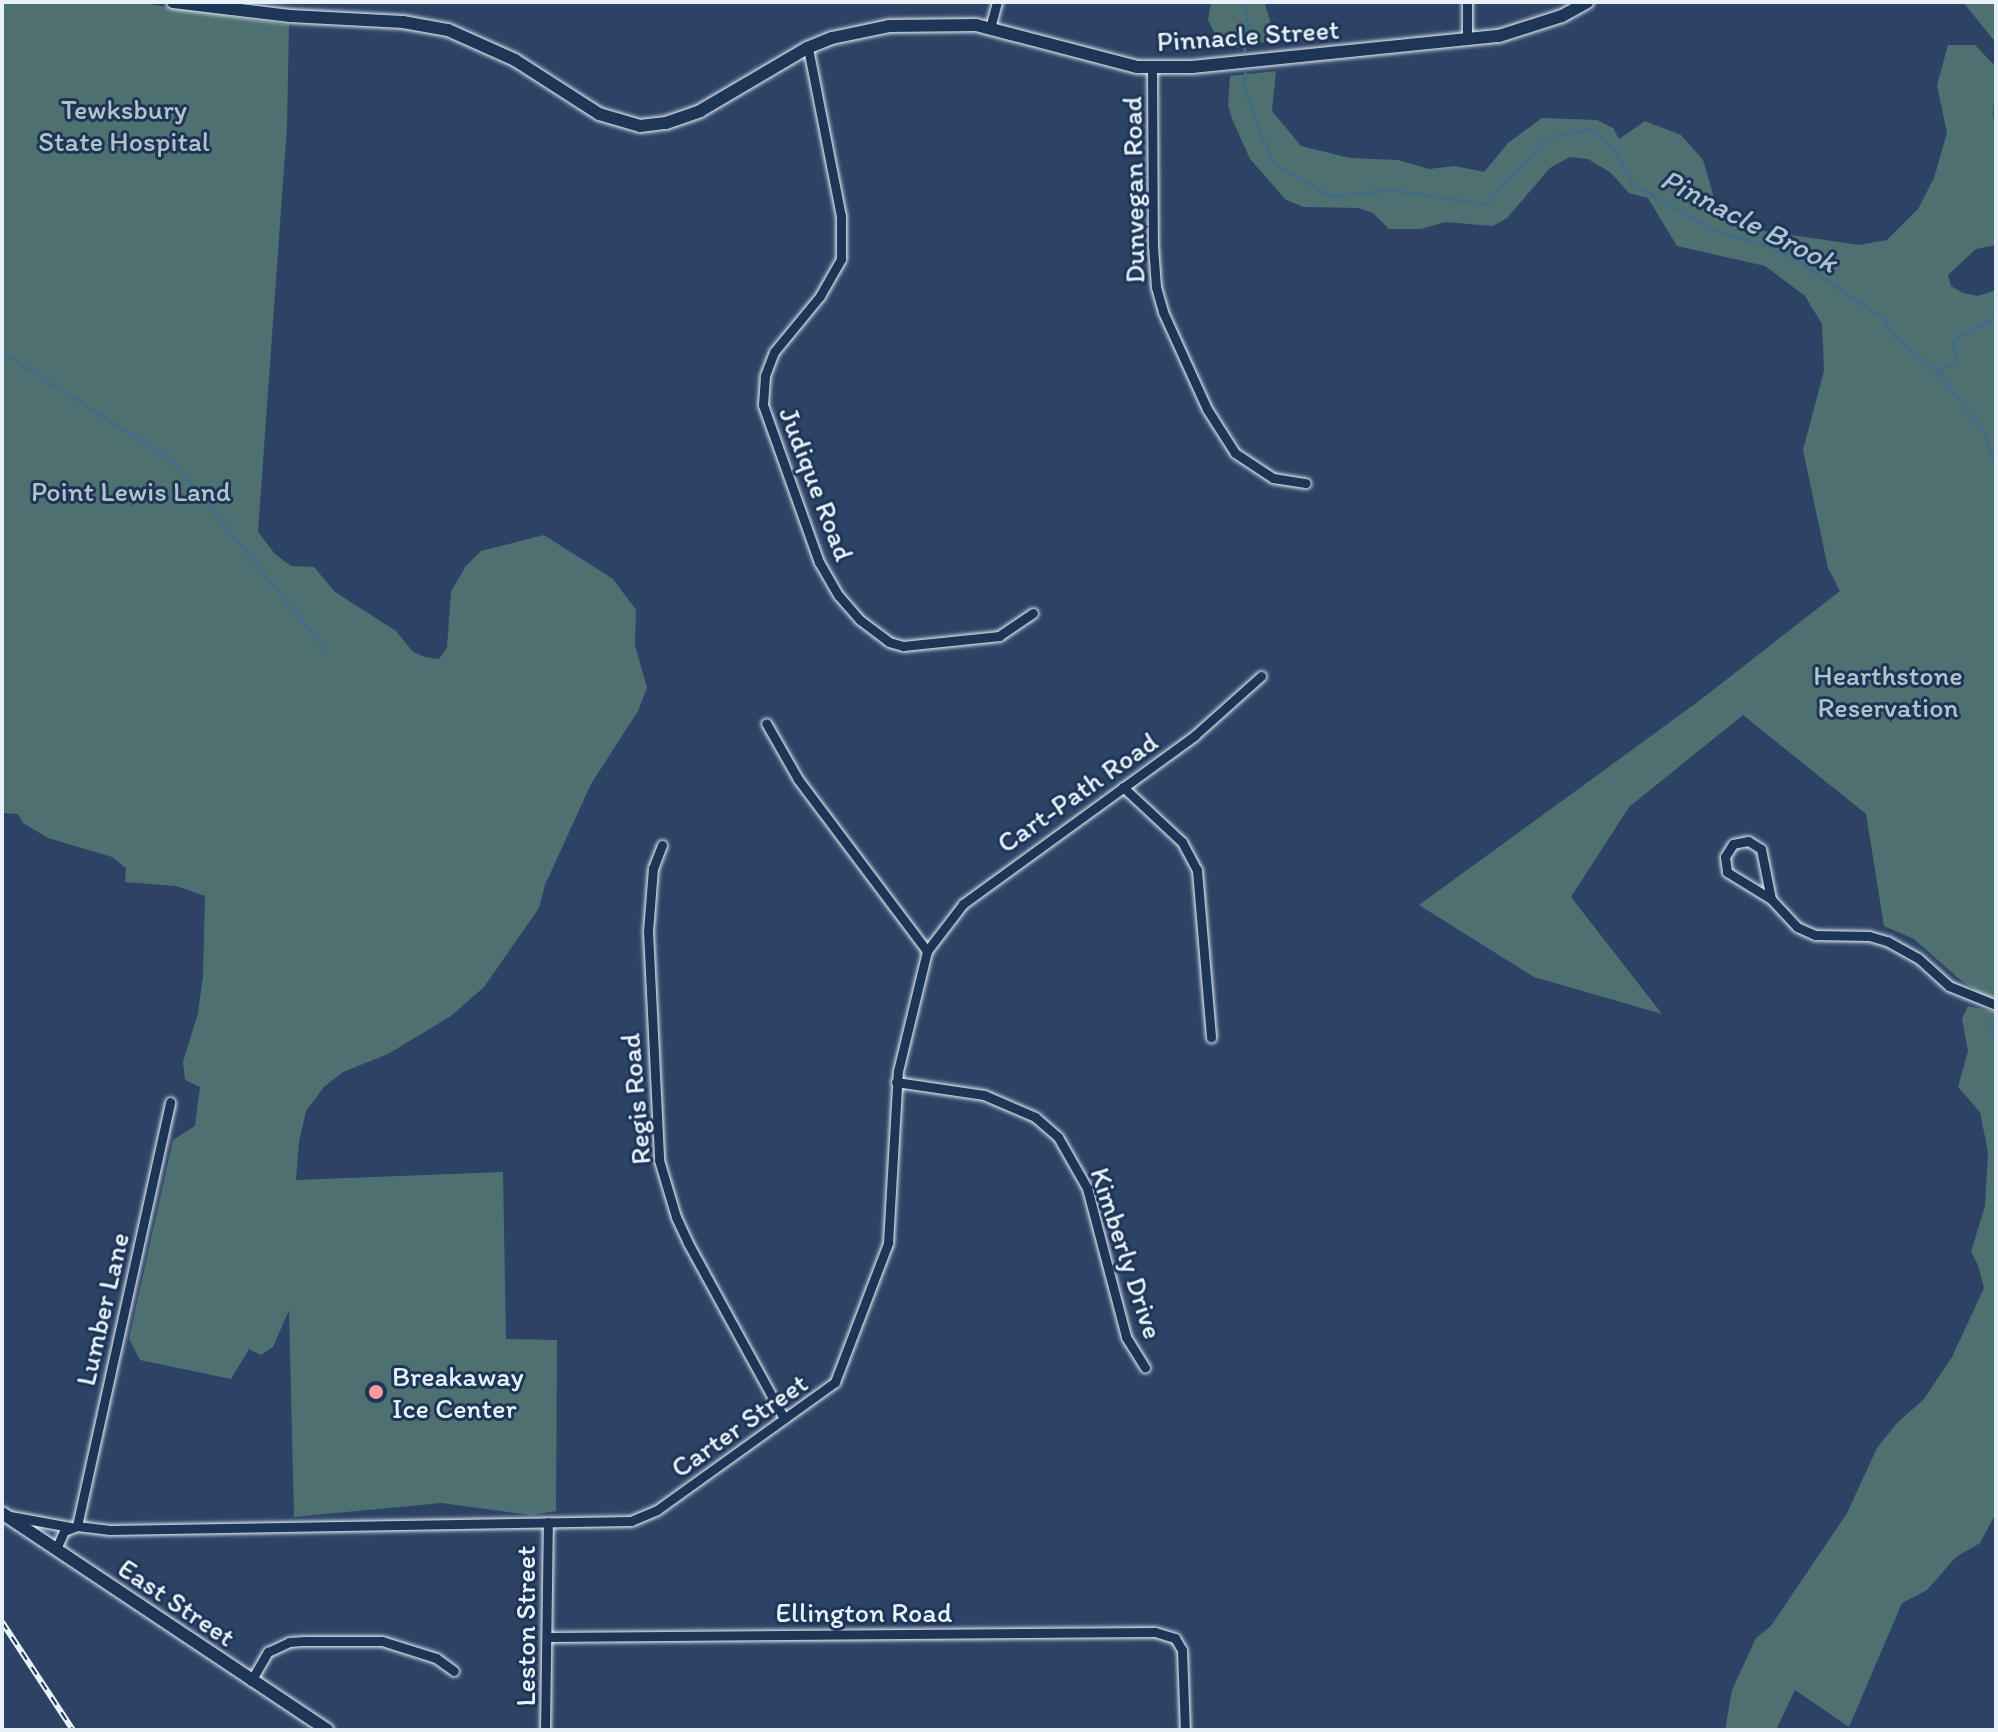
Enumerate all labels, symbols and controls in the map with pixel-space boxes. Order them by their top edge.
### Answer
street label: Pinnacle Street [1156,12,1340,58]
park label: Tewksbury State Hospital [38,92,210,158]
street label: Dunvegan Road [1115,96,1151,284]
water label: Pinnacle Brook [1655,161,1843,281]
street label: Judique Road [772,403,862,565]
park label: Point Lewis Land [30,474,232,508]
park label: Hearthstone Reservation [1813,658,1963,724]
street label: Cart-Path Road [991,725,1163,859]
street label: Regis Road [613,1032,657,1166]
street label: Kimberly Drive [1084,1163,1170,1343]
street label: Lumber Lane [68,1229,136,1389]
place label: Breakaway Ice Center [392,1359,524,1425]
street label: Carter Street [664,1366,814,1484]
marker: Breakaway Ice Center [367,1383,385,1401]
street label: Leston Street [508,1546,542,1706]
street label: East Street [112,1551,242,1653]
street label: Ellington Road [776,1595,952,1629]

